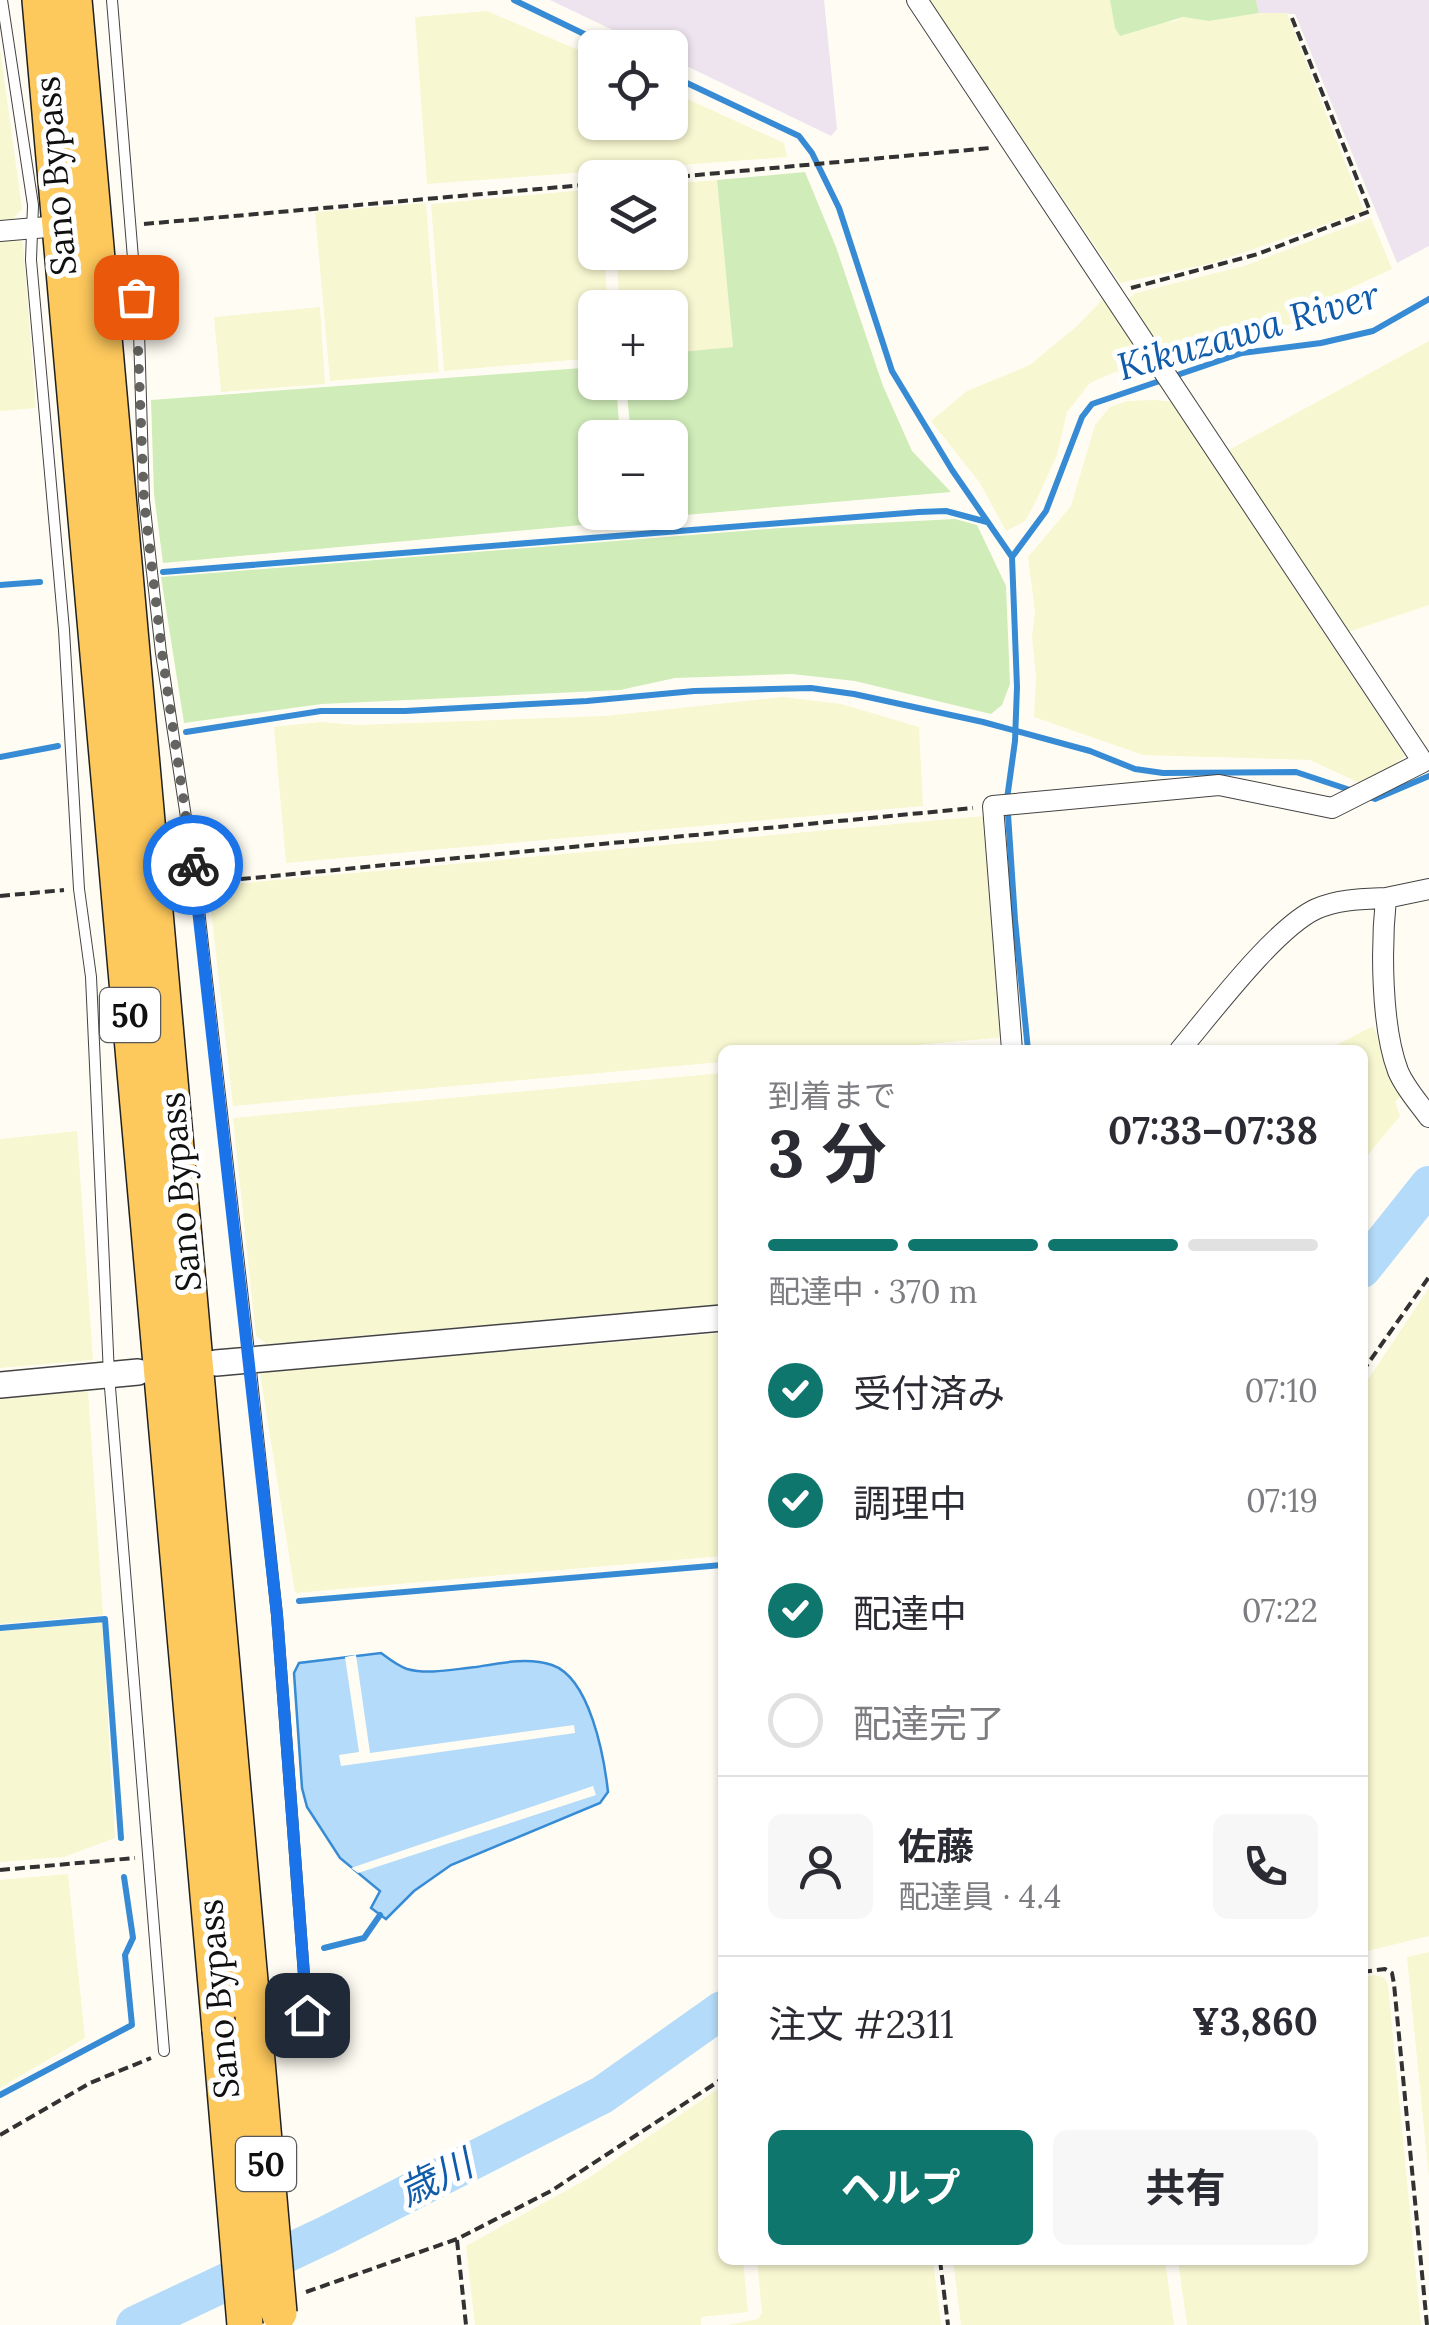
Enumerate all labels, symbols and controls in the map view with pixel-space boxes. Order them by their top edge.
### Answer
map controls [578,30,688,530]
button: locate [578,30,688,140]
street label: Sano Bypass [24,74,86,278]
button: layers [578,160,688,270]
pin [94,255,179,340]
water label: Kikuzawa River [1111,269,1385,390]
icon: bag [109,270,164,325]
button: + [578,290,688,400]
button: − [578,420,688,530]
courier [143,815,243,915]
icon: bike [166,838,221,893]
road number: 50 [100,988,160,1042]
text: 到着まで [768,1075,896,1116]
street label: Sano Bypass [149,1090,211,1294]
text: 07:33–07:38 [1108,1106,1318,1154]
text: 3 分 [768,1112,887,1195]
text: 配達中 · 370 m [768,1271,978,1312]
icon: check [768,1363,823,1418]
text: 受付済み [853,1369,1005,1417]
text: 07:10 [1245,1370,1318,1411]
icon: check [768,1473,823,1528]
text: 調理中 [853,1479,967,1527]
text: 07:19 [1246,1480,1318,1521]
icon: check [768,1583,823,1638]
text: 配達中 [853,1589,967,1637]
text: 07:22 [1242,1590,1318,1631]
text: 配達完了 [853,1699,1005,1747]
button: person [768,1814,873,1919]
button: phone [1213,1814,1318,1919]
text: 佐藤 [898,1822,974,1870]
text: 配達員 · 4.4 [898,1876,1061,1917]
street label: Sano Bypass [187,1897,249,2101]
pin [265,1973,350,2058]
icon: home [280,1988,335,2043]
text: ¥3,860 [1192,1997,1318,2045]
text: 注文 #2311 [768,2000,954,2048]
button: ヘルプ [768,2130,1033,2245]
button: 共有 [1053,2130,1318,2245]
road number: 50 [236,2137,296,2191]
water label: 歳川 [390,2137,483,2215]

